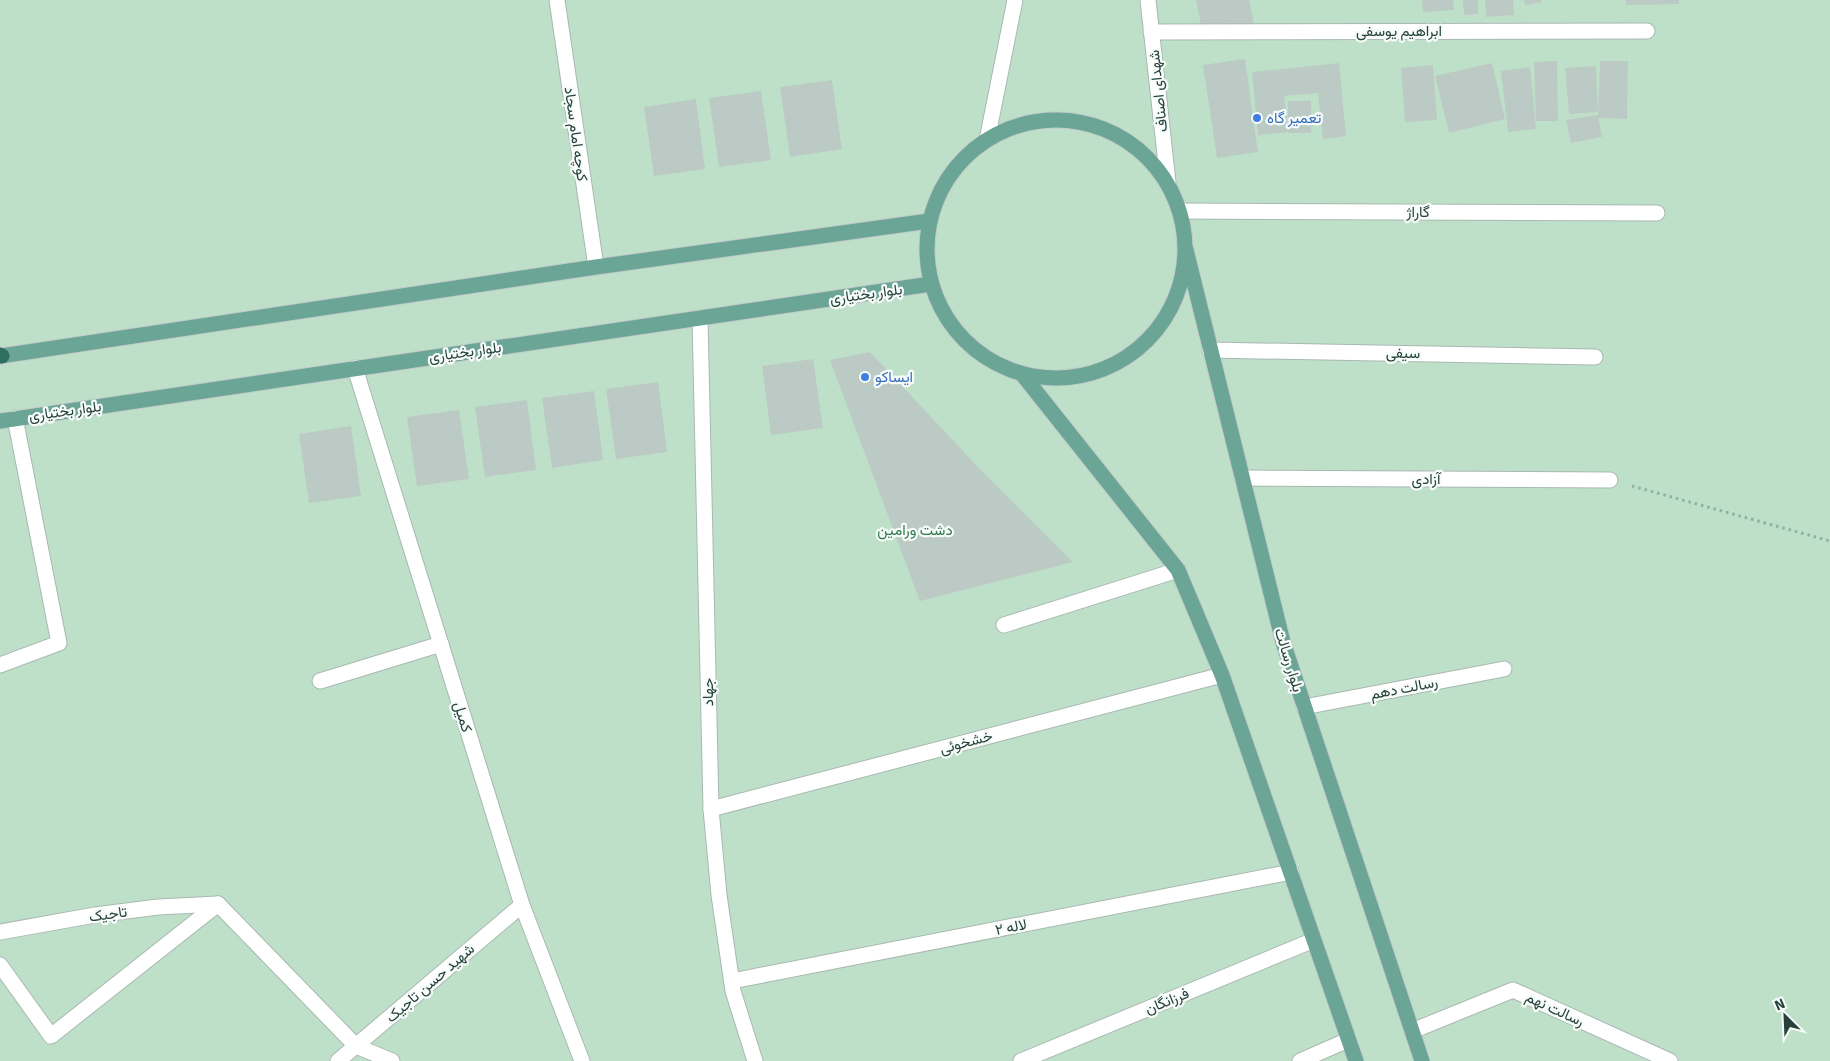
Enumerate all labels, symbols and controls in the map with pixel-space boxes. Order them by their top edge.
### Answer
street label: ابراهیم یوسفی [1356,22,1442,41]
street label: شهدای اصناف [1145,49,1172,133]
street label: کوچه امام سجاد [559,86,592,183]
place label: تعمیر گاه [1267,109,1322,127]
marker: تعمیر گاه [1251,112,1263,124]
street label: گاراژ [1405,203,1430,221]
street label: بلوار بختیاری [829,280,903,309]
street label: بلوار بختیاری [428,338,502,367]
street label: سیفی [1386,344,1421,363]
place label: ایساکو [875,368,913,386]
marker: ایساکو [859,371,871,383]
street label: بلوار بختیاری [28,397,102,426]
street label: آزادی [1412,470,1442,489]
park label: دشت ورامین [877,521,953,540]
street label: بلوار رسالت [1271,626,1307,694]
street label: رسالت دهم [1369,673,1439,704]
street label: جهاد [699,678,717,706]
street label: کمیل [450,699,476,735]
street label: خشخوئی [938,726,995,759]
street label: تاجیک [88,902,128,926]
street label: لاله ۲ [994,915,1028,939]
street label: شهید حسن تاجیک [382,940,479,1027]
street label: فرزانگان [1142,984,1192,1018]
street label: رسالت نهم [1522,988,1587,1031]
north arrow [1760,991,1810,1041]
text: N [1772,995,1788,1014]

